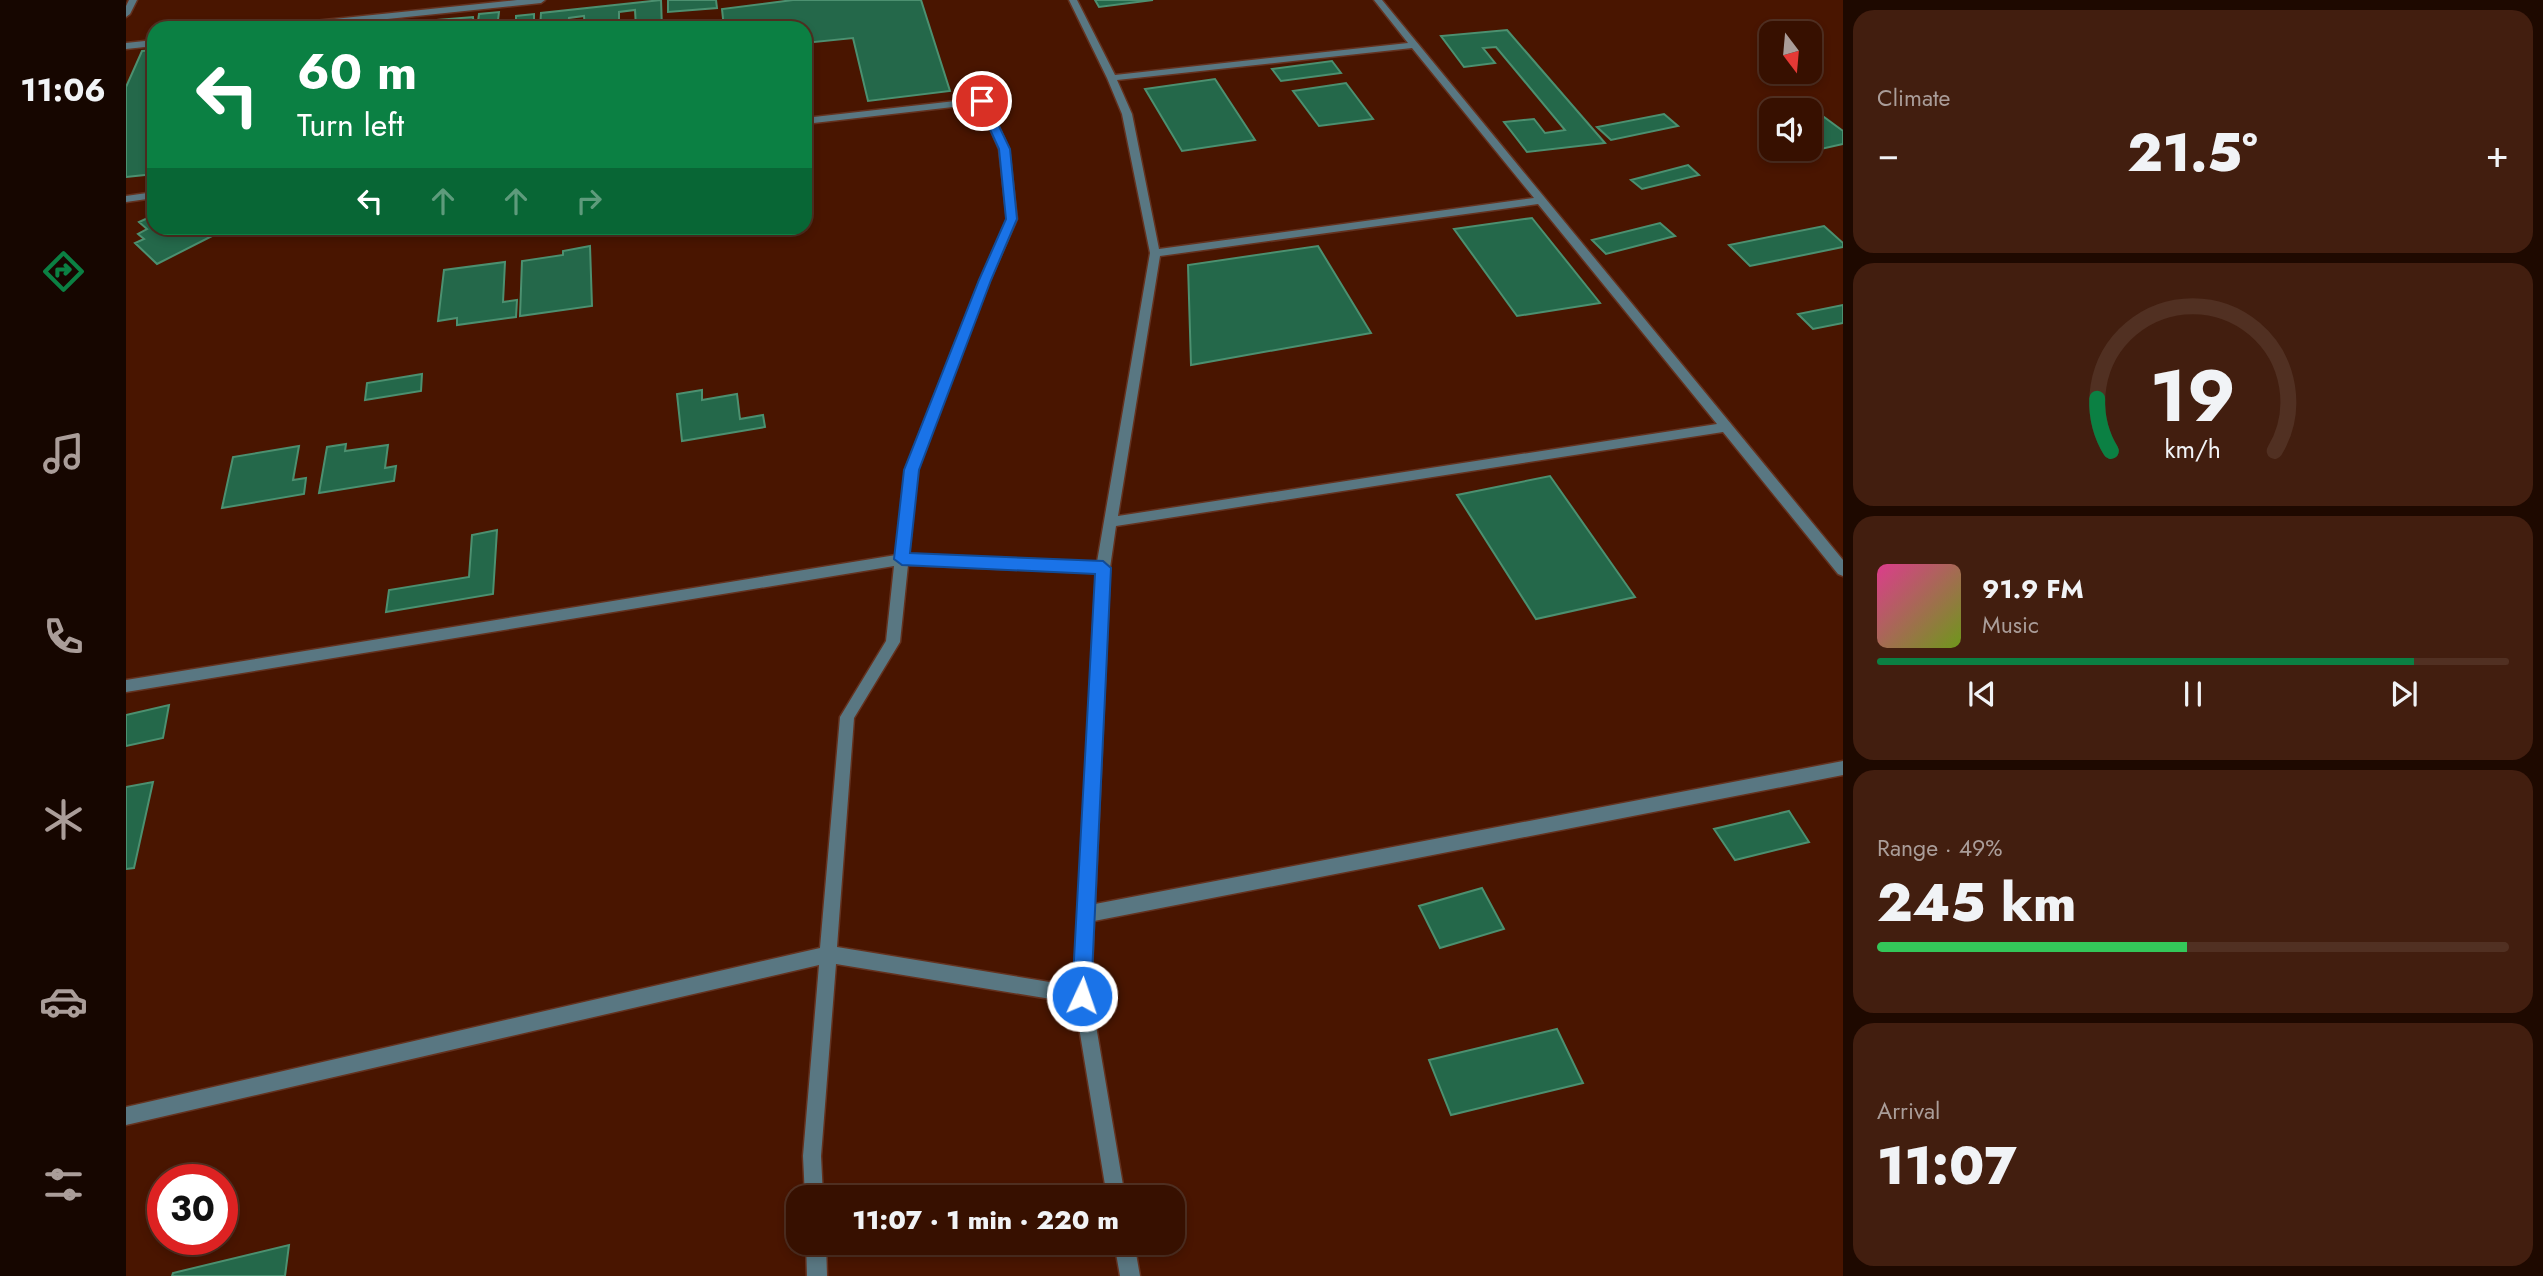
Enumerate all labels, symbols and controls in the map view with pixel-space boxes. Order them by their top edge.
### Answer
north arrow [1759,21,1822,84]
map controls [1759,21,1822,161]
text: 60 m [297,37,417,107]
icon: left [182,49,273,140]
text: 11:06 [20,67,106,113]
pin [952,71,1012,131]
text: Climate [1877,81,1950,115]
icon: arrive [963,82,1001,120]
button: sound [1759,98,1822,161]
text: Turn left [297,102,404,148]
text: 21.5° [2127,115,2258,191]
text: − [1877,126,1899,181]
text: + [2486,126,2509,181]
icon: left [351,182,389,220]
icon: ahead [424,182,462,220]
icon: ahead [497,182,535,220]
icon: right [570,182,608,220]
icon: directions [39,247,88,296]
text: 19 [2150,343,2236,448]
icon: music [39,429,88,478]
text: km/h [2165,431,2221,467]
text: 91.9 FM [1982,570,2084,608]
text: Music [1982,608,2039,642]
icon: phone [39,612,88,661]
icon: previous [1963,675,2001,713]
icon: pause [2174,675,2212,713]
icon: next [2385,675,2423,713]
icon: climate [39,795,88,844]
text: Range · 49% [1877,831,2003,865]
text: 245 km [1877,865,2076,941]
position arrow [1045,959,1119,1033]
icon: car [39,977,88,1026]
text: Arrival [1877,1094,1940,1128]
text: 11:07 [1877,1128,2017,1204]
icon: filters [39,1160,88,1209]
speed limit sign: 30 [147,1164,238,1255]
text: 11:07 · 1 min · 220 m [852,1201,1119,1239]

